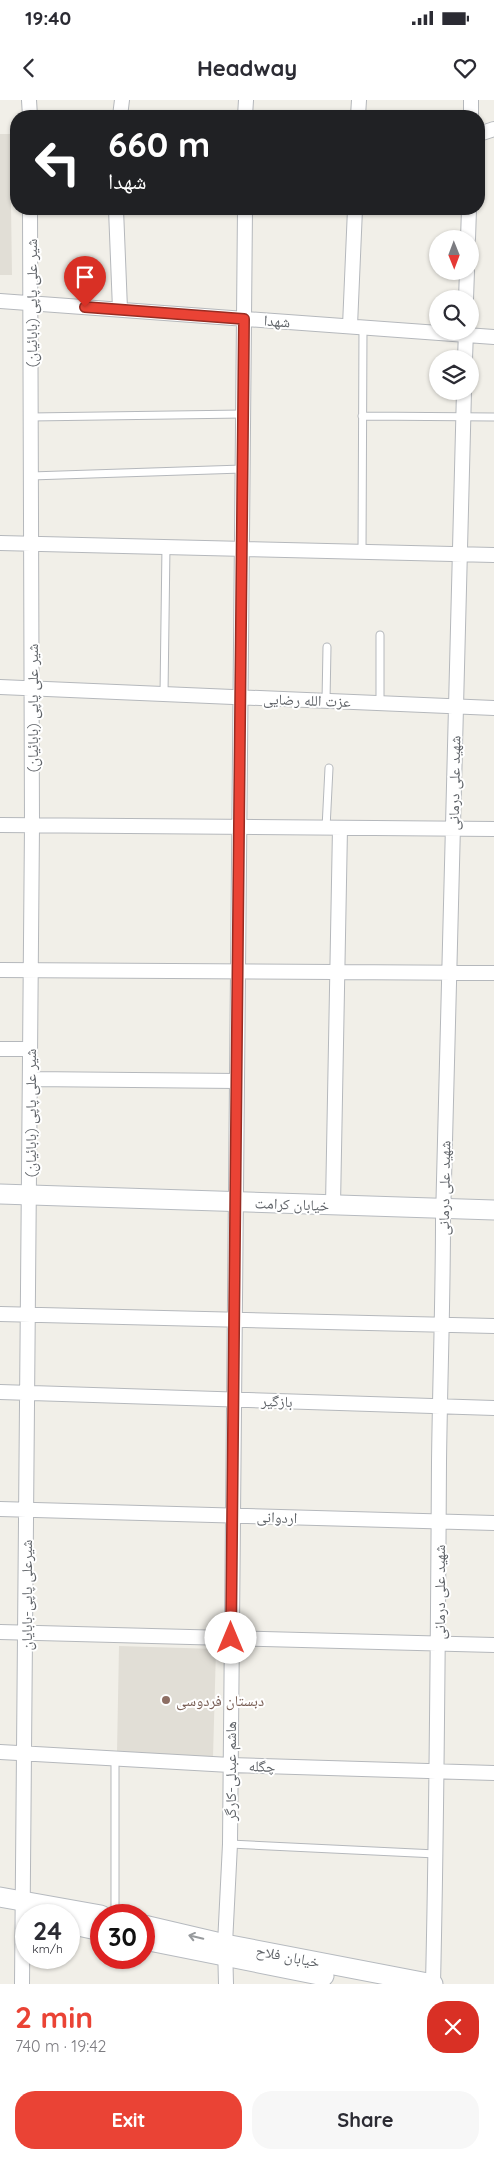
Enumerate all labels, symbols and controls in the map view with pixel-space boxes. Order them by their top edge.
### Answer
text: 19:40 [25,6,71,30]
icon: back [15,54,43,82]
text: Headway [197,54,297,82]
icon: heart [451,54,479,82]
text: 660 m [108,122,210,166]
icon: left [25,130,90,195]
text: شهدا [108,167,147,195]
north arrow [429,230,479,280]
map controls [429,230,479,400]
street label: شیر علی پاپی (بابائیان) [22,239,42,367]
pin [64,256,106,307]
icon: arrive [71,263,99,291]
button: search [429,290,479,340]
street label: شهدا [263,311,291,331]
button: layers [429,350,479,400]
street label: شیر علی پاپی (بابائیان) [23,644,43,772]
street label: عزت الله رضایی [263,689,351,712]
street label: شهید علی درمانی [444,735,465,831]
street label: شیر علی پاپی (بابائیان) [21,1049,41,1177]
street label: شهید علی درمانی [434,1140,455,1236]
street label: خیابان کرامت [254,1193,330,1216]
street label: بازگیر [260,1391,293,1411]
street label: اردوانی [256,1507,298,1528]
street label: شیرعلی پاپی-بابایان [17,1539,37,1650]
street label: شهید علی درمانی [430,1544,450,1639]
position arrow [204,1611,256,1663]
place label: دبستان فردوسی [176,1691,264,1711]
marker: دبستان فردوسی [160,1694,172,1706]
street label: هاشم عبدلی-کارگر [221,1721,241,1822]
street label: چگله [248,1756,276,1776]
speed limit sign: 30 [90,1904,155,1969]
text: 24 [33,1915,62,1946]
one-way arrow [189,1932,205,1941]
text: km/h [32,1941,63,1956]
street label: خیابان فلاح [254,1941,322,1973]
text: 2 min [15,1998,93,2036]
button: close [427,2001,479,2053]
text: 740 m · 19:42 [15,2036,106,2056]
button: Exit [15,2091,242,2149]
button: Share [252,2091,479,2149]

